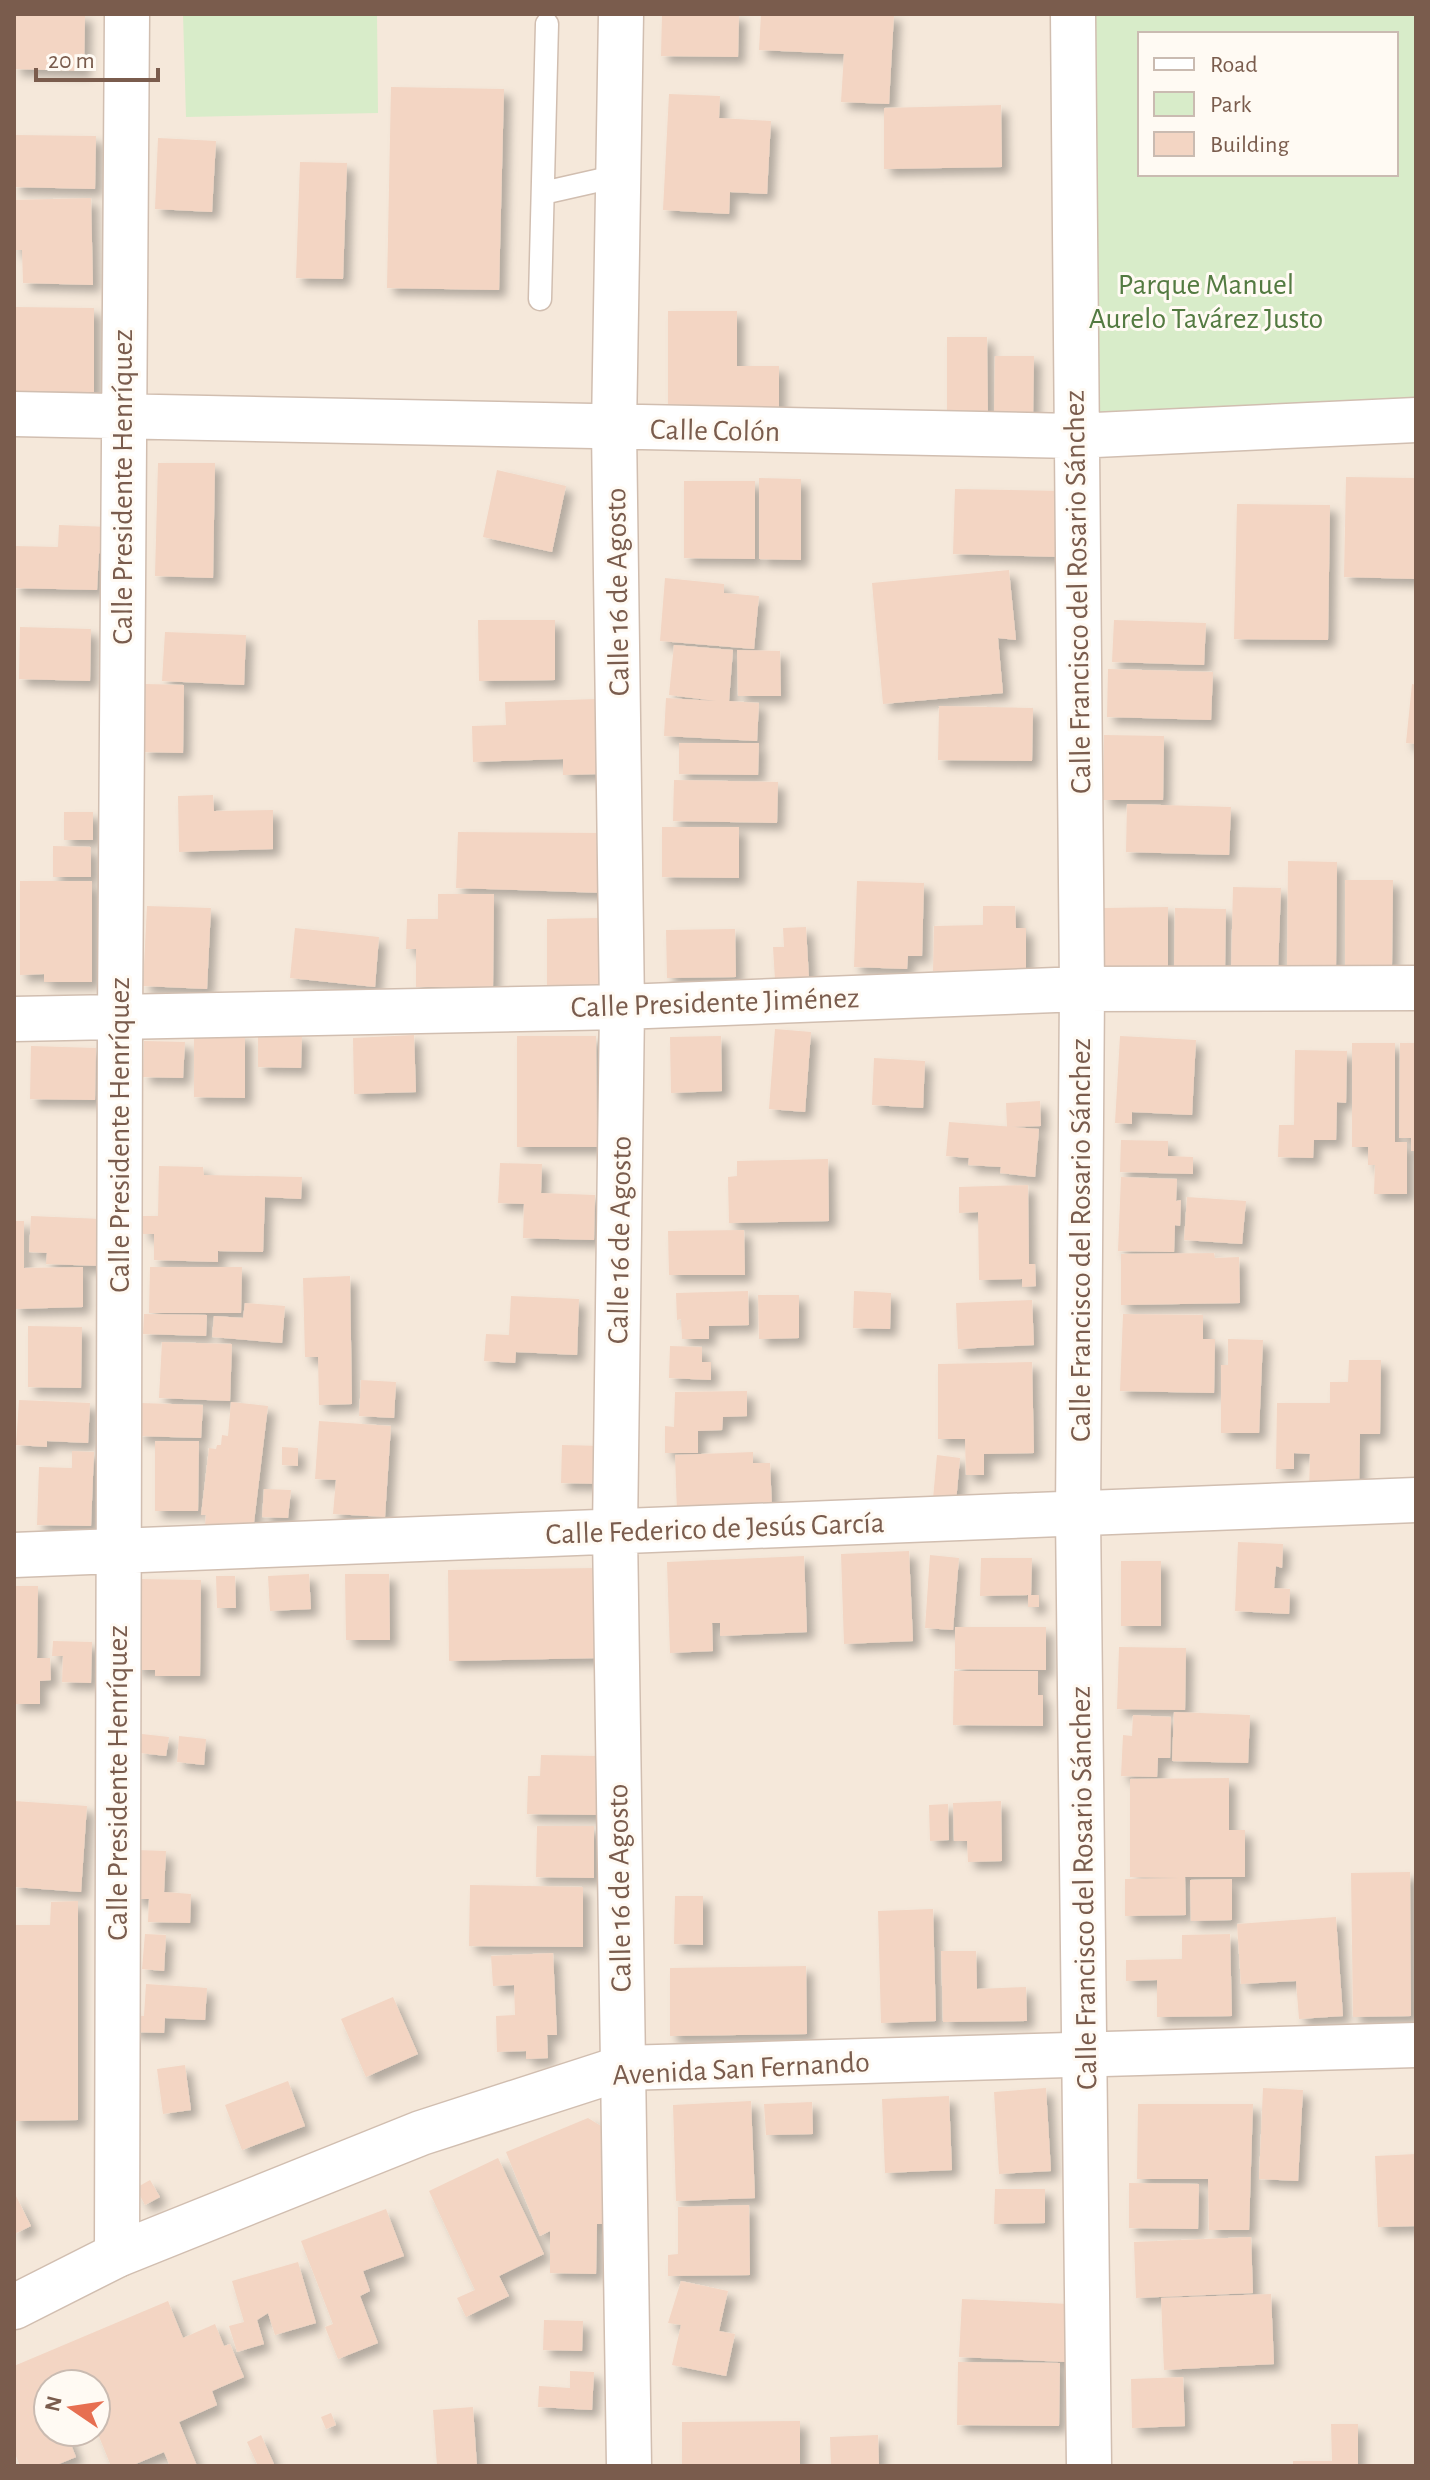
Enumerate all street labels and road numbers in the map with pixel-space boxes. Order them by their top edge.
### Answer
street label: Calle Presidente Henríquez [108,329,138,645]
street label: Calle Francisco del Rosario Sánchez [1059,390,1097,794]
street label: Calle Colón [650,415,780,447]
street label: Calle 16 de Agosto [601,488,635,696]
street label: Calle Presidente Henríquez [105,977,135,1293]
street label: Calle Presidente Jiménez [570,983,860,1023]
street label: Calle Francisco del Rosario Sánchez [1066,1038,1096,1442]
street label: Calle 16 de Agosto [603,1136,637,1344]
street label: Calle Federico de Jesús García [545,1508,885,1550]
street label: Calle Presidente Henríquez [103,1625,133,1941]
street label: Calle Francisco del Rosario Sánchez [1065,1686,1103,2090]
street label: Calle 16 de Agosto [603,1784,637,1992]
street label: Avenida San Fernando [612,2047,871,2091]

